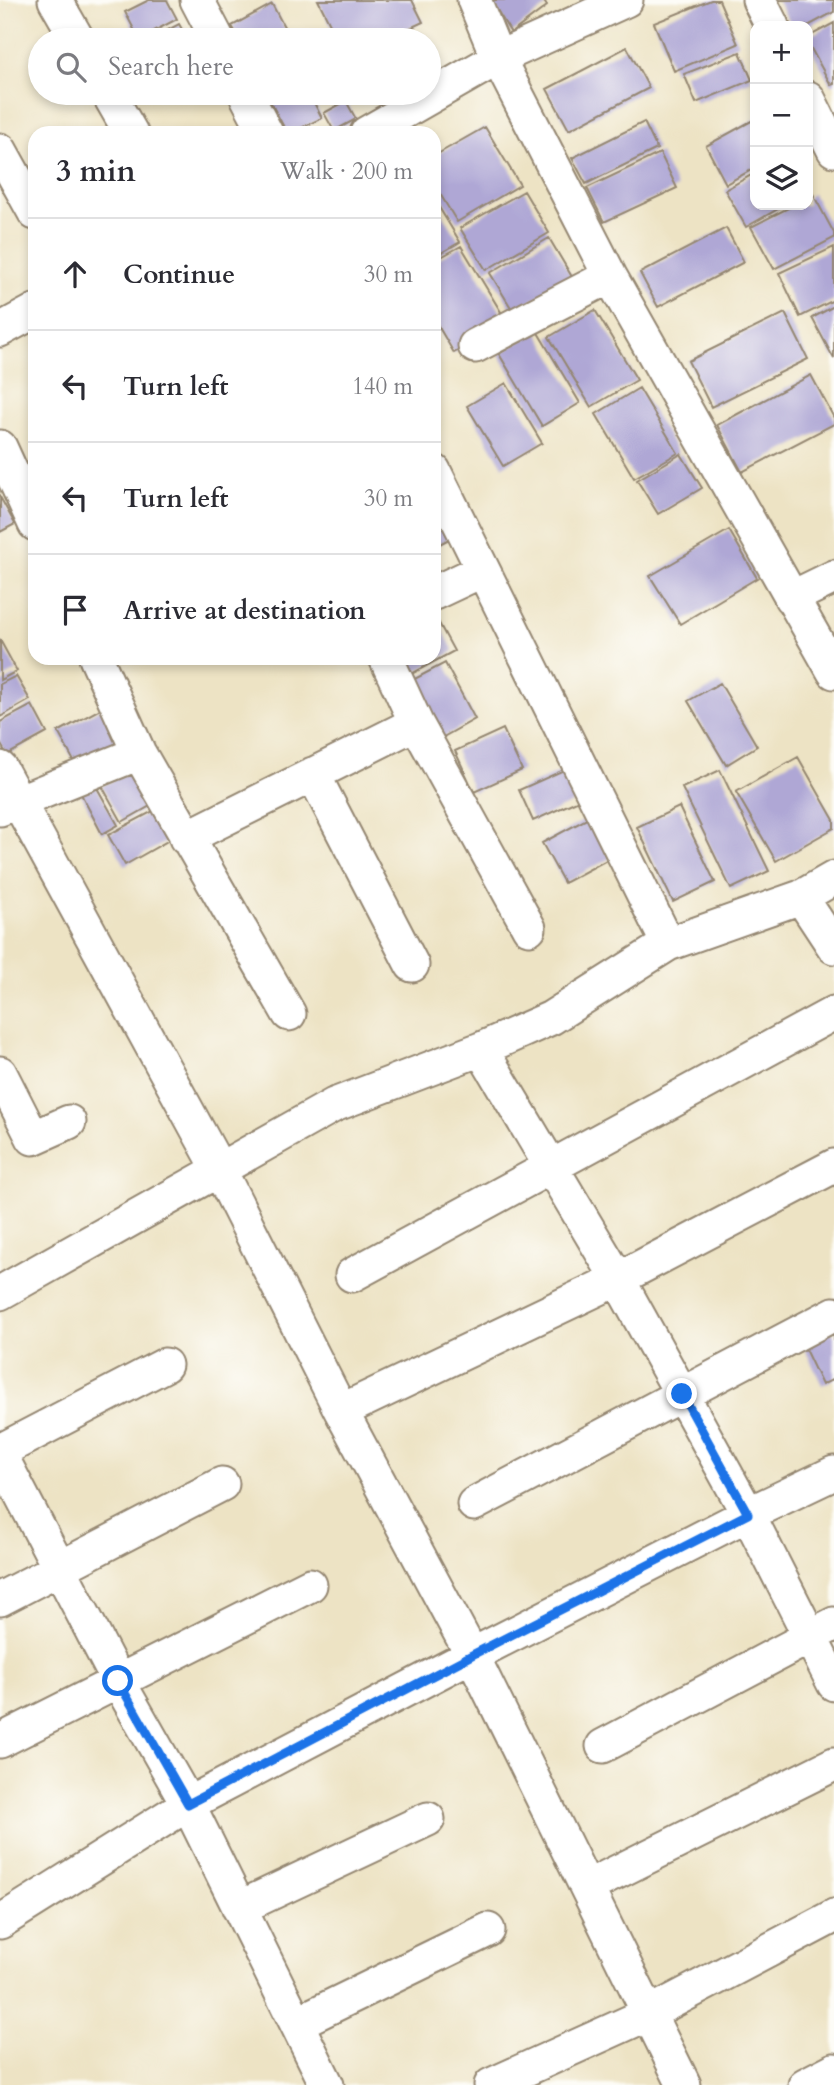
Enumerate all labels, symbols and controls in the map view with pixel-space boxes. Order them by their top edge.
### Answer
map controls [750,21,813,210]
button: + [750,21,813,84]
search box [28,28,441,105]
icon: search [52,48,90,86]
text: Search here [108,49,234,84]
button: − [750,84,813,147]
button: layers [750,147,813,210]
text: 3 min [56,151,136,192]
text: Walk · 200 m [280,156,413,187]
icon: ahead [56,255,94,293]
text: Continue [123,257,235,292]
text: 30 m [364,259,413,290]
icon: left [56,367,94,405]
text: Turn left [123,369,228,404]
text: 140 m [352,371,413,402]
icon: left [56,479,94,517]
text: Turn left [123,481,228,516]
text: 30 m [364,483,413,514]
icon: arrive [56,591,94,629]
text: Arrive at destination [123,593,366,628]
route end [666,1378,697,1409]
route start [102,1665,133,1696]

